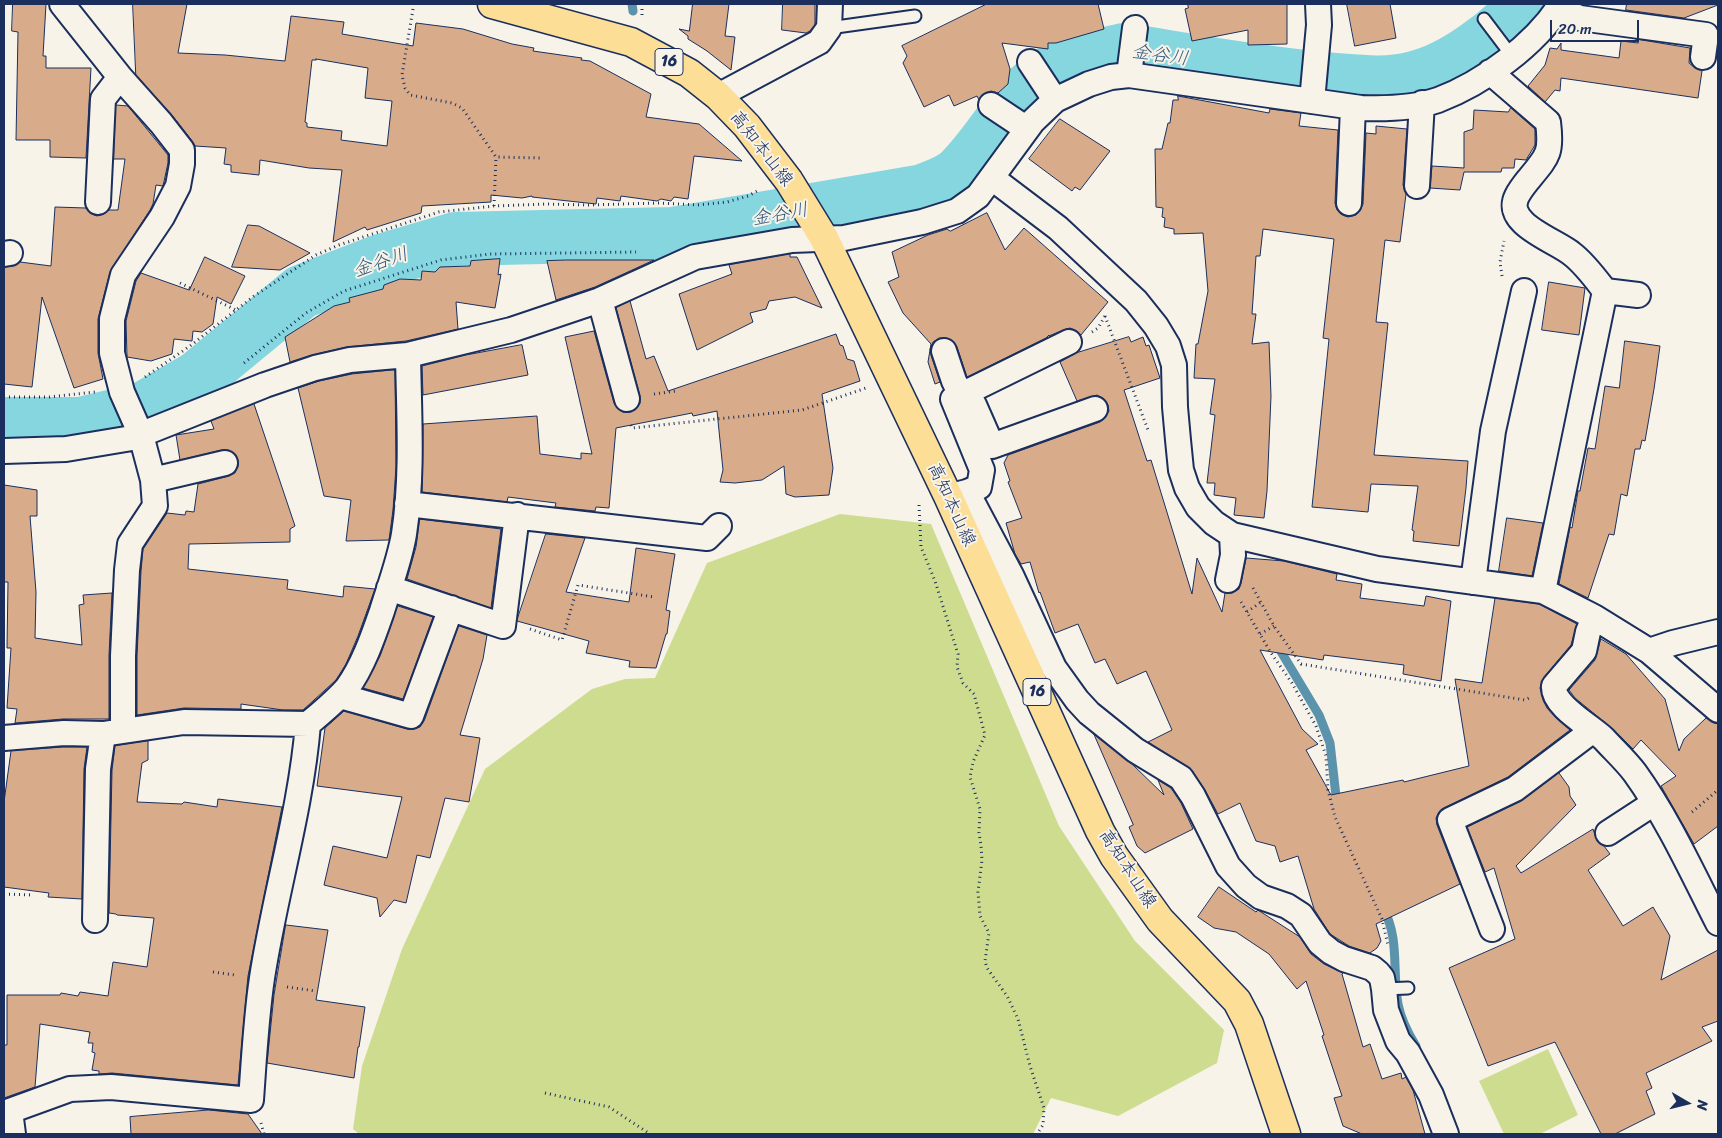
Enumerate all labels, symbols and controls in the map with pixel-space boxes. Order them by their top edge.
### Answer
scale bar [1552,10,1641,42]
text: 20 m [1558,16,1592,42]
water label: 金谷川 [1130,41,1190,71]
road number: 16 [655,48,683,76]
street label: 高知本山線 [725,107,797,191]
water label: 金谷川 [750,199,810,231]
water label: 金谷川 [350,243,412,283]
street label: 高知本山線 [922,460,980,550]
road number: 16 [1023,679,1051,706]
street label: 高知本山線 [1093,825,1161,913]
north arrow [1662,1078,1712,1128]
text: N [1689,1099,1715,1112]

